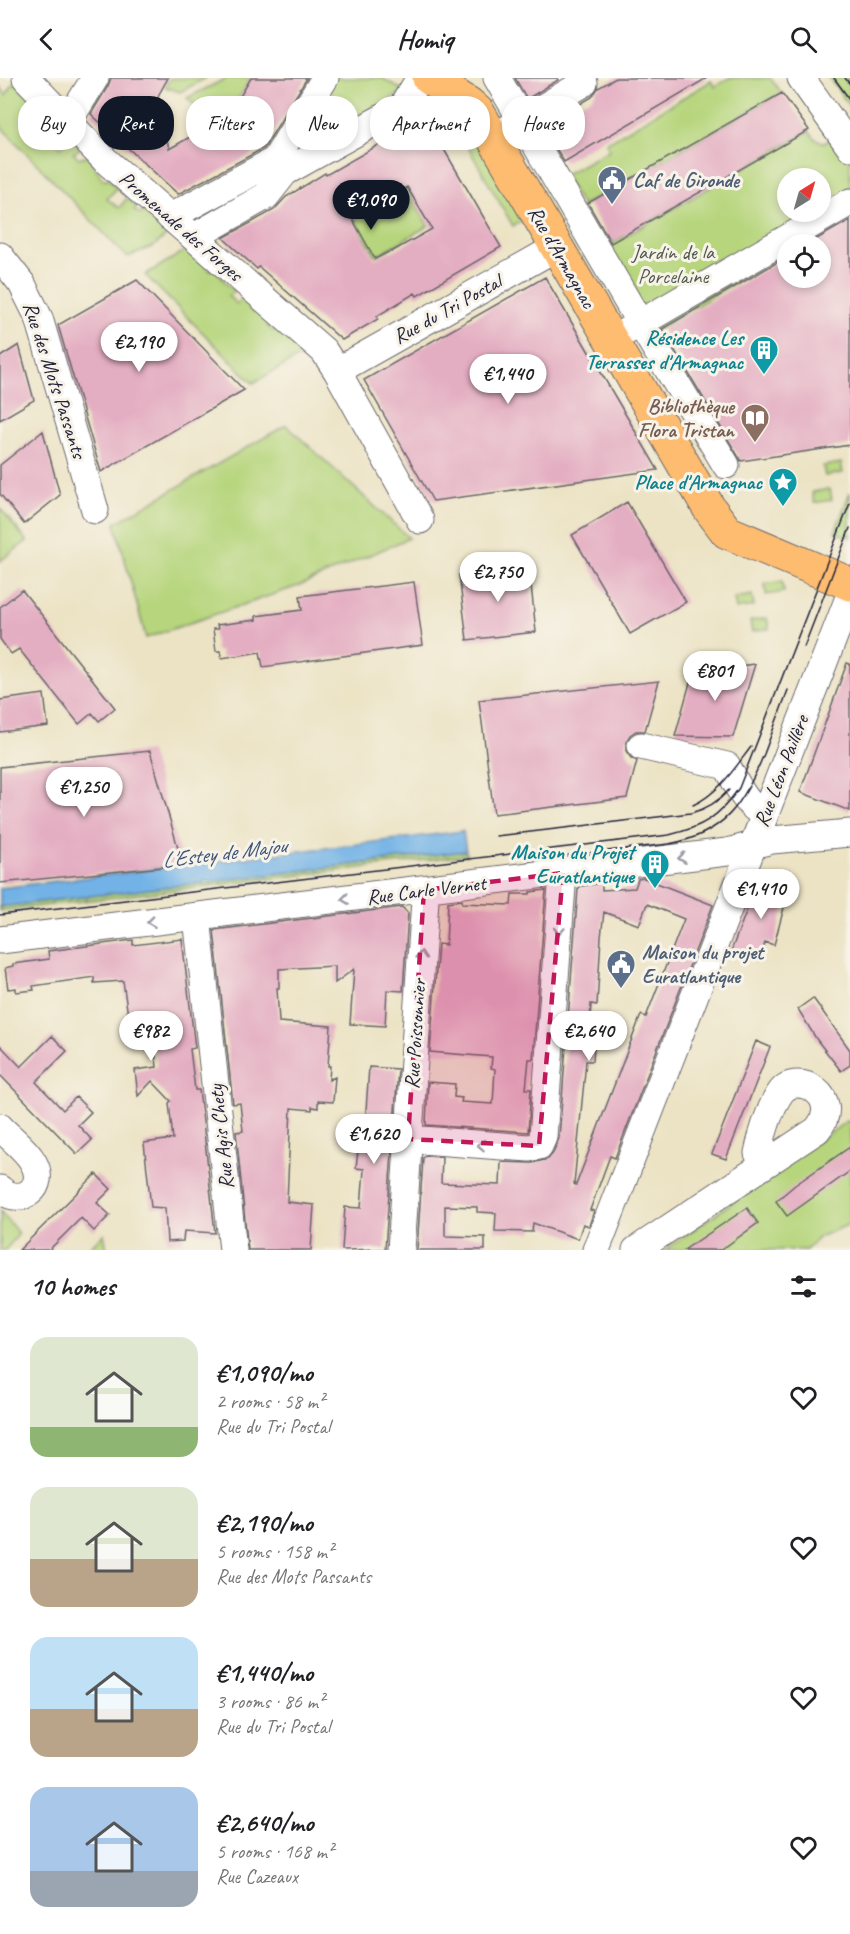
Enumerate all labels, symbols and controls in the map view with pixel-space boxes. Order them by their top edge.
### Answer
text: Homiq [397,22,453,56]
icon: back [30,23,63,56]
icon: search [787,23,820,56]
chip: Buy [18,96,86,150]
chip: Rent [98,96,174,150]
chip: Filters [186,96,274,150]
chip: New [286,96,358,150]
chip: Apartment [370,96,490,150]
chip: House [502,96,585,150]
public building icon: Caf de Gironde [596,164,628,206]
street label: Promenade des Forges [114,165,249,288]
place label: Caf de Gironde [633,167,741,193]
north arrow [777,168,831,222]
map controls [777,168,831,288]
pin: €1,090 [322,180,420,231]
text: €1,090 [347,187,395,212]
street label: Rue d'Armagnac [522,201,602,314]
button: locate [777,234,831,288]
park label: Jardin de la Porcelaine [631,239,716,289]
street label: Rue du Tri Postal [388,267,509,349]
street label: Rue des Mots Passants [17,298,93,463]
pin: €2,190 [90,322,188,373]
place label: Résidence Les Terrasses d'Armagnac [586,325,746,375]
text: €2,190 [115,329,163,354]
building icon: Résidence Les Terrasses d'Armagnac [748,334,780,376]
pin: €1,440 [459,354,557,405]
text: €1,440 [484,361,532,386]
place label: Bibliothèque Flora Tristan [638,393,736,443]
library icon: Bibliothèque Flora Tristan [739,402,771,444]
place icon: Place d'Armagnac [767,466,799,508]
place label: Place d'Armagnac [635,469,763,495]
pin: €2,750 [449,552,547,603]
text: €2,750 [474,559,522,584]
pin: €801 [679,651,751,702]
text: €801 [697,658,733,683]
street label: Rue Léon Paillère [748,710,815,830]
pin: €1,250 [35,767,133,818]
text: €1,250 [60,774,108,799]
water label: L'Estey de Majou [160,831,291,874]
place label: Maison du Projet Euratlantique [511,839,637,889]
building icon: Maison du Projet Euratlantique [639,848,671,890]
one-way arrow [678,851,687,864]
pin: €1,410 [712,869,810,920]
street label: Rue Carle Vernet [365,870,489,910]
text: €1,410 [737,876,785,901]
one-way arrow [340,893,350,905]
one-way arrow [147,916,156,928]
one-way arrow [553,927,566,936]
place label: Maison du projet Euratlantique [642,939,765,989]
public building icon: Maison du projet Euratlantique [605,948,637,990]
one-way arrow [414,951,427,960]
street label: Rue Poissonnier [398,977,432,1090]
pin: €982 [115,1011,187,1062]
pin: €2,640 [540,1011,638,1062]
text: €982 [133,1018,169,1043]
text: €2,640 [564,1018,614,1043]
street label: Rue Agis Chety [202,1082,239,1191]
pin: €1,620 [325,1114,423,1165]
text: €1,620 [349,1121,399,1146]
one-way arrow [477,1138,486,1151]
text: 10 homes [30,1270,115,1303]
icon: filters [787,1270,820,1303]
text: €1,090/mo [216,1356,313,1389]
icon: home [78,1361,150,1433]
icon: heart [787,1381,820,1414]
text: 2 rooms · 58 m² [216,1389,324,1414]
text: Rue du Tri Postal [216,1414,330,1439]
text: €2,190/mo [216,1506,313,1539]
icon: home [78,1511,150,1583]
icon: heart [787,1531,820,1564]
text: 5 rooms · 158 m² [216,1539,333,1564]
text: Rue des Mots Passants [216,1564,371,1589]
text: €1,440/mo [216,1656,313,1689]
icon: home [78,1661,150,1733]
icon: heart [787,1681,820,1714]
text: 3 rooms · 86 m² [216,1689,324,1714]
text: Rue du Tri Postal [216,1714,330,1739]
text: €2,640/mo [216,1806,314,1839]
icon: home [78,1811,150,1883]
icon: heart [787,1831,820,1864]
text: 5 rooms · 168 m² [216,1839,333,1864]
text: Rue Cazeaux [216,1864,298,1889]

